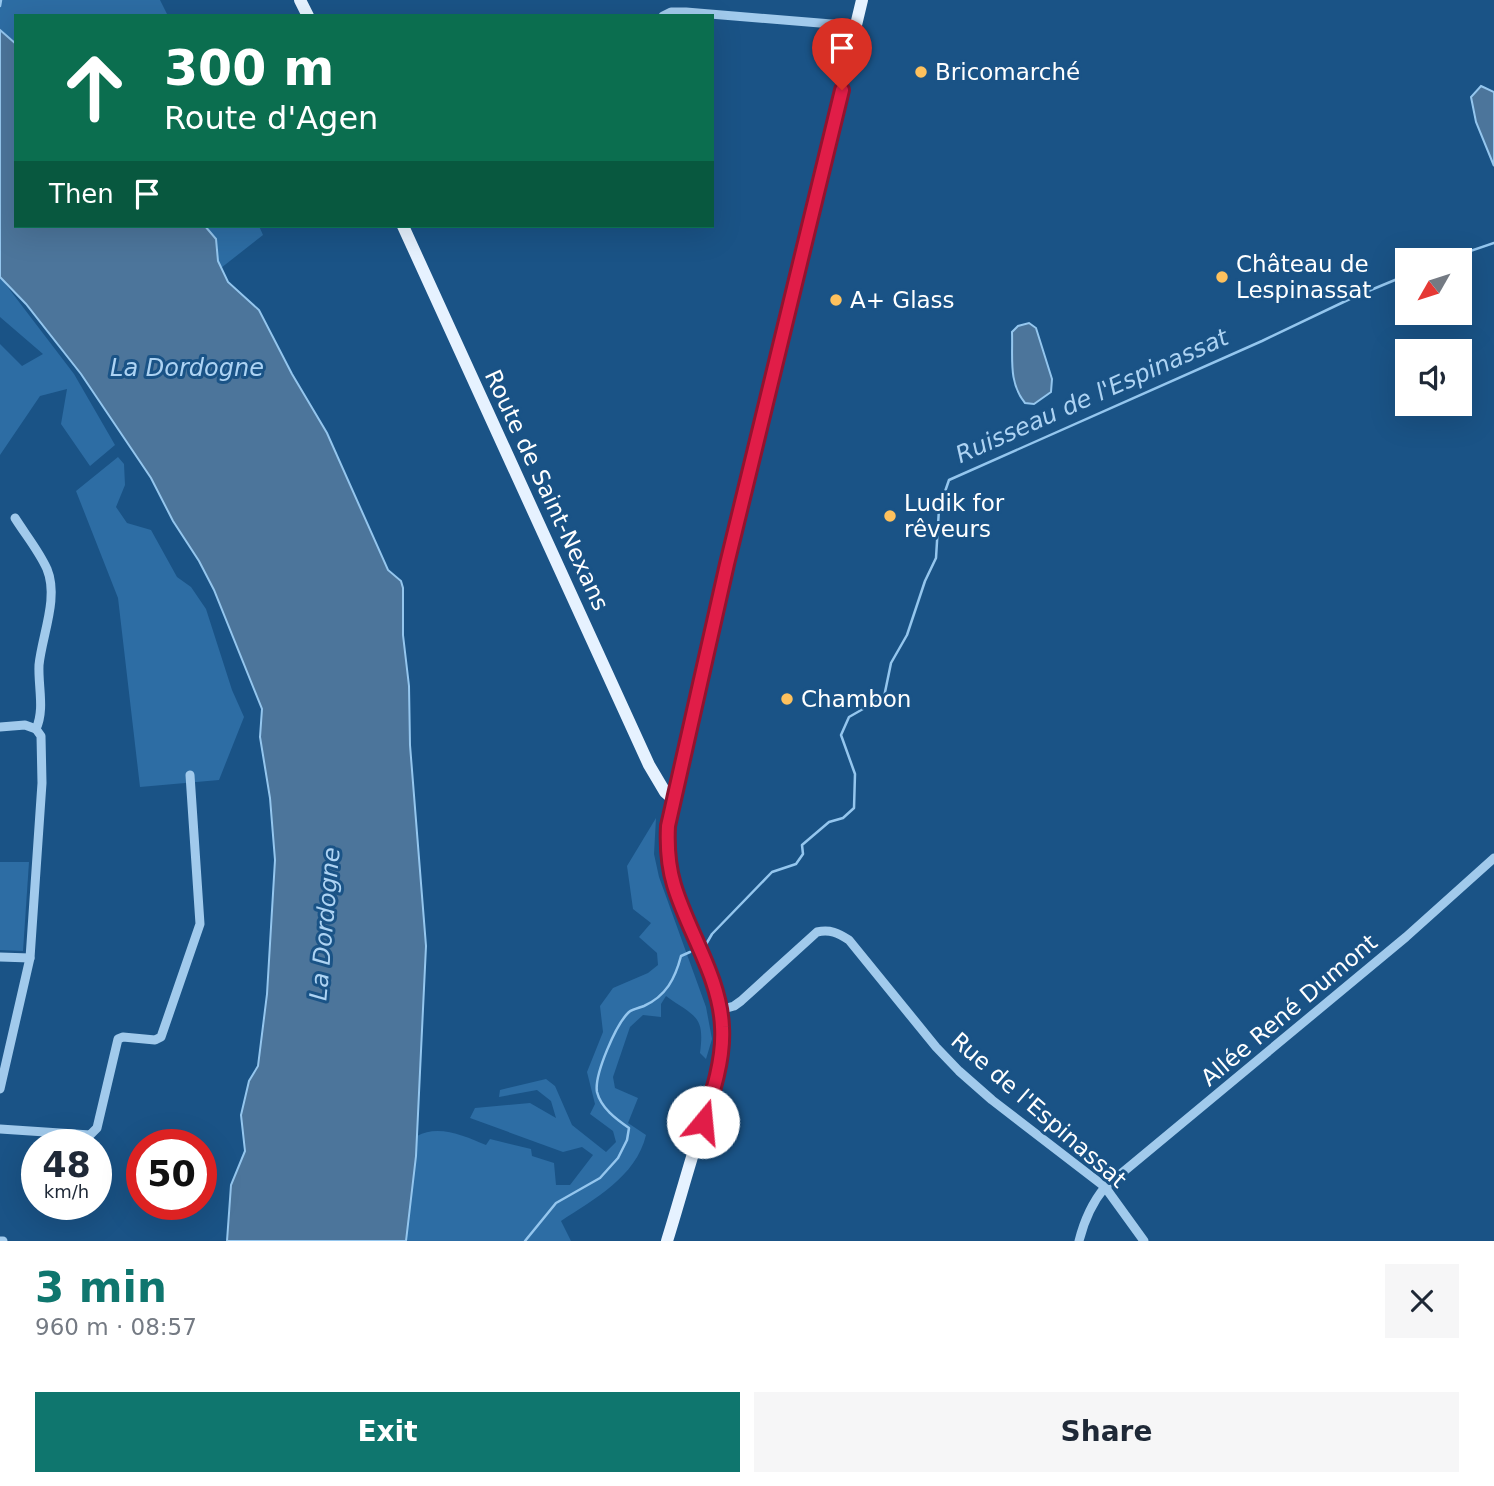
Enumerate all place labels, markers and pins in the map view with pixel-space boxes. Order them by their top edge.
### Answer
pin [812,18,872,90]
place label: Bricomarché [935,59,1080,85]
marker: Bricomarché [913,64,929,80]
place label: Château de Lespinassat [1236,251,1371,303]
marker: Château de Lespinassat [1214,269,1230,285]
place label: A+ Glass [850,287,955,313]
marker: A+ Glass [828,292,844,308]
place label: Ludik for rêveurs [904,490,1005,542]
marker: Ludik for rêveurs [882,508,898,524]
place label: Chambon [801,686,911,712]
marker: Chambon [779,691,795,707]

